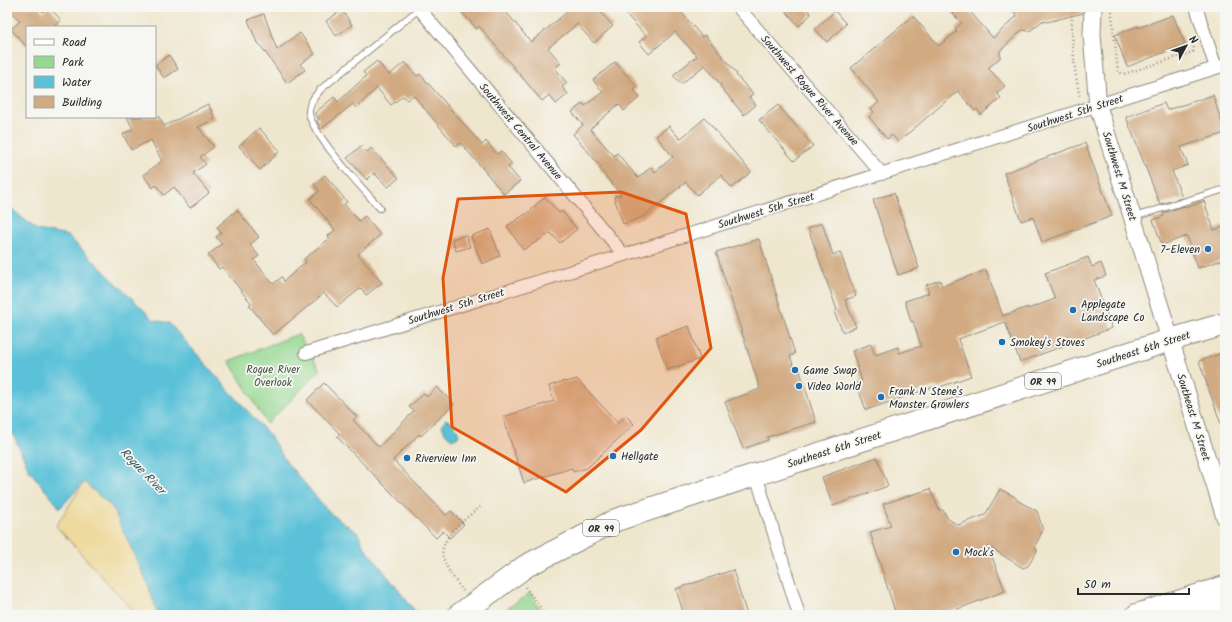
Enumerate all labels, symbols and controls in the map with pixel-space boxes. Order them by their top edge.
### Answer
legend [26,26,156,118]
north arrow [1166,26,1206,66]
street label: Southwest Rogue River Avenue [756,31,863,150]
text: N [1184,32,1202,49]
text: Road [62,33,87,52]
text: Park [62,53,84,72]
text: Water [62,73,92,92]
street label: Southwest Central Avenue [474,79,566,184]
street label: Southwest 5th Street [1025,90,1127,138]
text: Building [62,93,102,112]
street label: Southwest M Street [1097,129,1141,224]
street label: Southwest 5th Street [716,187,818,234]
place label: 7-Eleven [1160,241,1200,259]
marker: 7-Eleven [1203,244,1213,254]
street label: Southwest 5th Street [406,283,508,330]
place label: Applegate Landscape Co [1081,296,1144,327]
marker: Applegate Landscape Co [1068,305,1078,315]
street label: Southeast 6th Street [1094,326,1194,374]
place label: Smokey's Stoves [1010,334,1085,352]
marker: Smokey's Stoves [997,337,1007,347]
park label: Rogue River Overlook [246,361,301,392]
place label: Game Swap [803,362,857,380]
marker: Game Swap [790,365,800,375]
street label: Southeast M Street [1171,371,1215,464]
road number: OR 99 [1025,373,1061,389]
place label: Video World [807,378,861,396]
marker: Video World [794,381,804,391]
place label: Frank N Stene's Monster Growlers [889,383,970,414]
marker: Frank N Stene's Monster Growlers [876,392,886,402]
street label: Southeast 6th Street [785,426,885,474]
water label: Rogue River [116,444,172,501]
place label: Hellgate [621,448,658,466]
place label: Riverview Inn [415,450,477,468]
marker: Hellgate [608,451,618,461]
marker: Riverview Inn [402,453,412,463]
road number: OR 99 [583,520,619,536]
place label: Mock's [964,544,994,562]
marker: Mock's [951,547,961,557]
scale bar [1078,570,1189,596]
text: 50 m [1084,575,1111,594]

